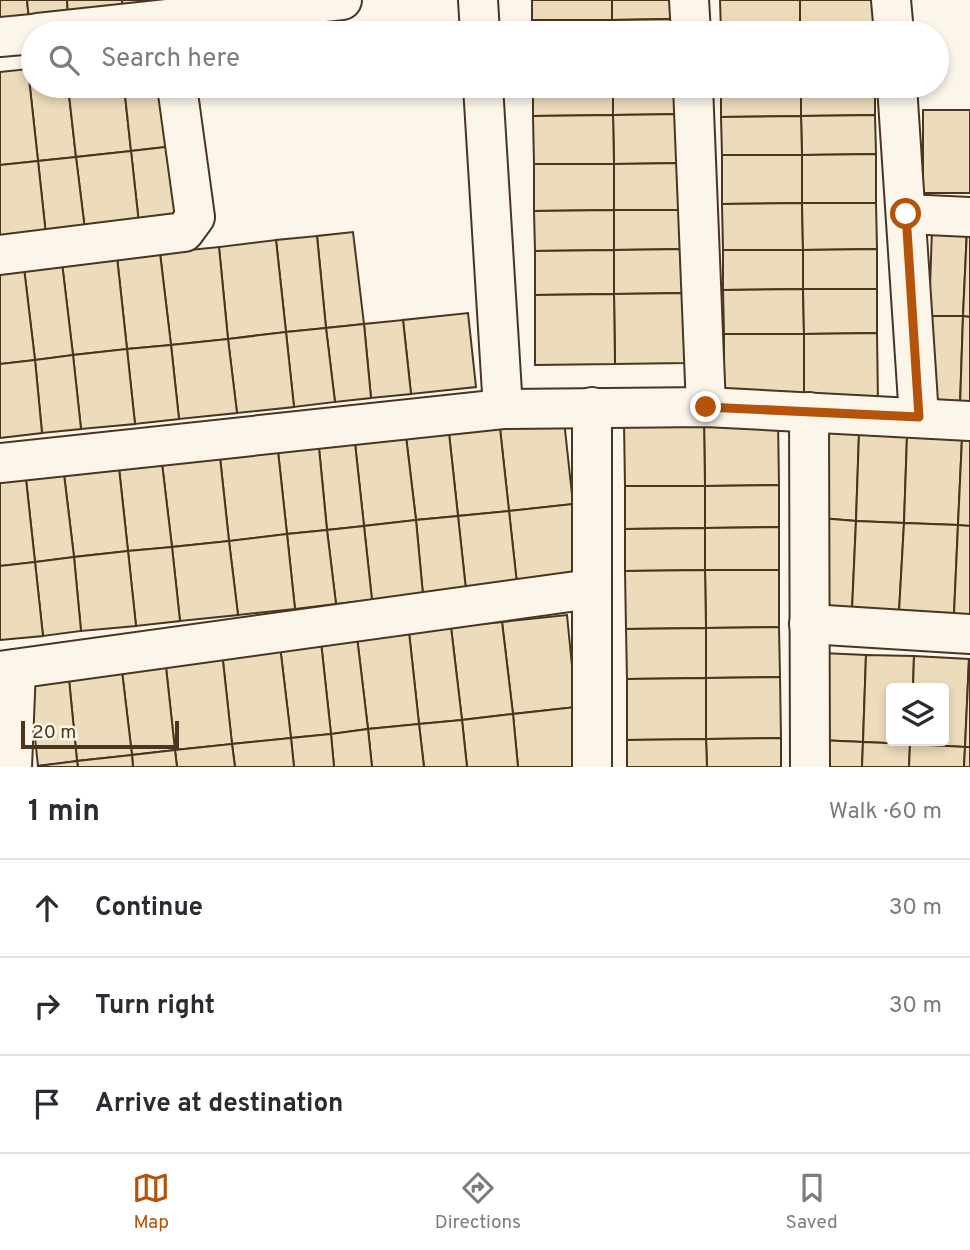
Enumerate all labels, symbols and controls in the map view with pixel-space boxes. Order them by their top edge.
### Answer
search box [21,21,949,98]
icon: search [45,41,83,79]
text: Search here [101,43,240,76]
route start [890,198,921,229]
route end [690,391,721,422]
map controls [886,683,949,746]
button: layers [886,683,949,746]
scale bar [21,718,178,750]
text: 20 m [32,721,76,745]
text: 1 min [28,794,100,831]
text: Walk · 60 m [829,798,942,827]
icon: ahead [28,889,66,927]
text: Continue [95,892,203,925]
text: 30 m [889,894,942,923]
icon: right [28,987,66,1025]
text: Turn right [95,990,215,1023]
text: 30 m [889,992,942,1021]
icon: arrive [28,1085,66,1123]
text: Arrive at destination [95,1088,343,1121]
tab: Map [132,1169,170,1235]
tab: Directions [435,1169,521,1235]
tab: Saved [786,1169,838,1235]

